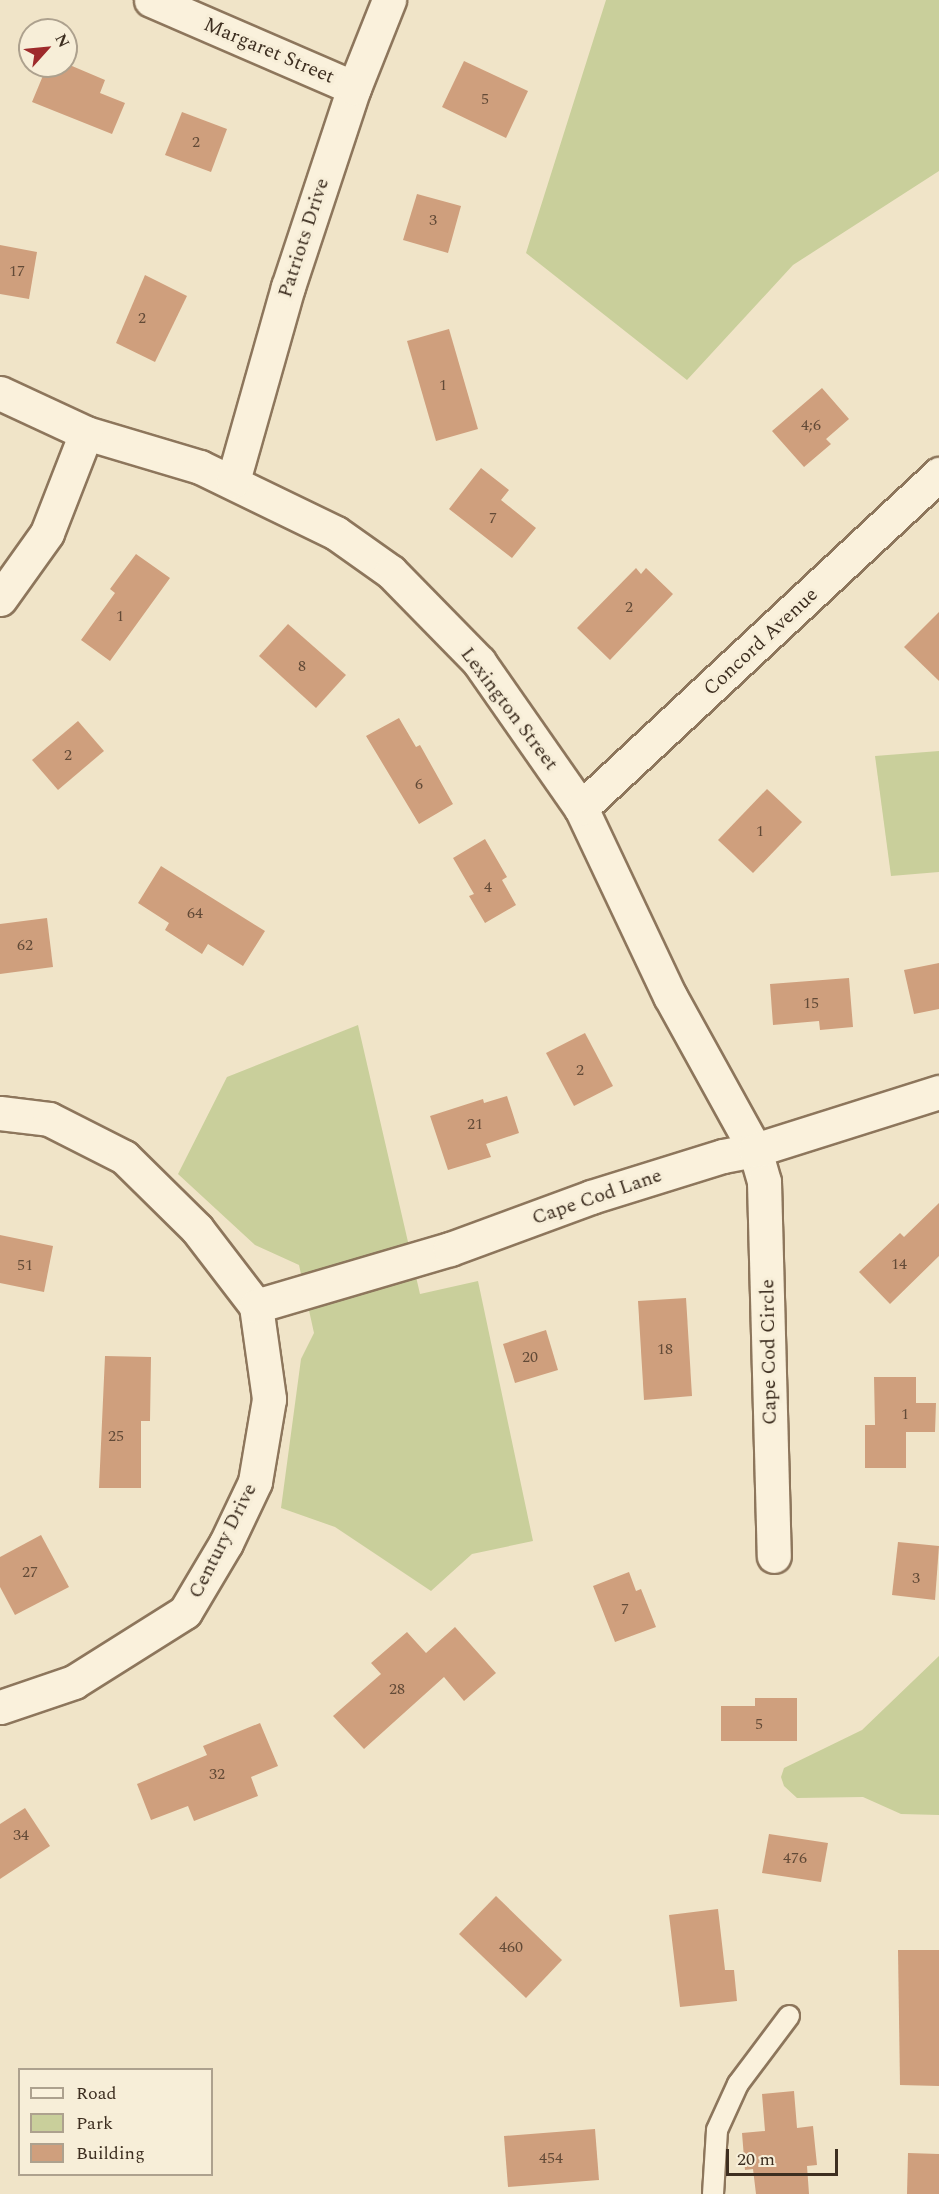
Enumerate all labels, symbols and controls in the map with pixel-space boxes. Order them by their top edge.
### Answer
street label: Margaret Street [200,13,338,89]
north arrow [18,18,78,78]
text: N [49,29,76,52]
house number: 5 [481,89,489,109]
house number: 2 [192,132,200,152]
street label: Patriots Drive [273,175,335,301]
house number: 3 [429,210,437,230]
house number: 17 [9,261,25,281]
house number: 2 [138,308,146,328]
house number: 1 [439,375,447,395]
house number: 4;6 [801,415,821,435]
house number: 7 [489,508,497,528]
street label: Concord Avenue [699,583,823,701]
house number: 2 [625,597,633,617]
house number: 1 [116,606,124,626]
street label: Lexington Street [455,643,563,775]
house number: 8 [298,656,306,676]
house number: 2 [64,745,72,765]
house number: 6 [415,774,423,794]
house number: 1 [756,821,764,841]
house number: 4 [484,877,492,897]
house number: 64 [187,903,203,923]
house number: 62 [17,935,33,955]
house number: 15 [803,993,819,1013]
house number: 2 [576,1060,584,1080]
house number: 21 [467,1114,483,1134]
street label: Cape Cod Lane [529,1164,665,1230]
house number: 14 [891,1254,907,1274]
house number: 51 [17,1255,33,1275]
street label: Cape Cod Circle [756,1279,782,1425]
house number: 18 [657,1339,673,1359]
house number: 20 [522,1347,538,1367]
house number: 1 [901,1404,909,1424]
house number: 25 [108,1426,124,1446]
street label: Century Drive [184,1480,262,1602]
house number: 27 [22,1562,38,1582]
house number: 3 [912,1568,920,1588]
house number: 7 [621,1599,629,1619]
house number: 28 [389,1679,405,1699]
house number: 5 [755,1714,763,1734]
house number: 32 [209,1764,225,1784]
house number: 34 [13,1825,29,1845]
house number: 476 [783,1848,807,1868]
house number: 460 [499,1937,523,1957]
legend [18,2068,213,2176]
text: Road [76,2080,117,2107]
text: Park [76,2110,113,2137]
scale bar [729,2137,842,2175]
text: Building [76,2140,145,2167]
text: 20 m [737,2146,775,2173]
house number: 454 [539,2148,563,2168]

